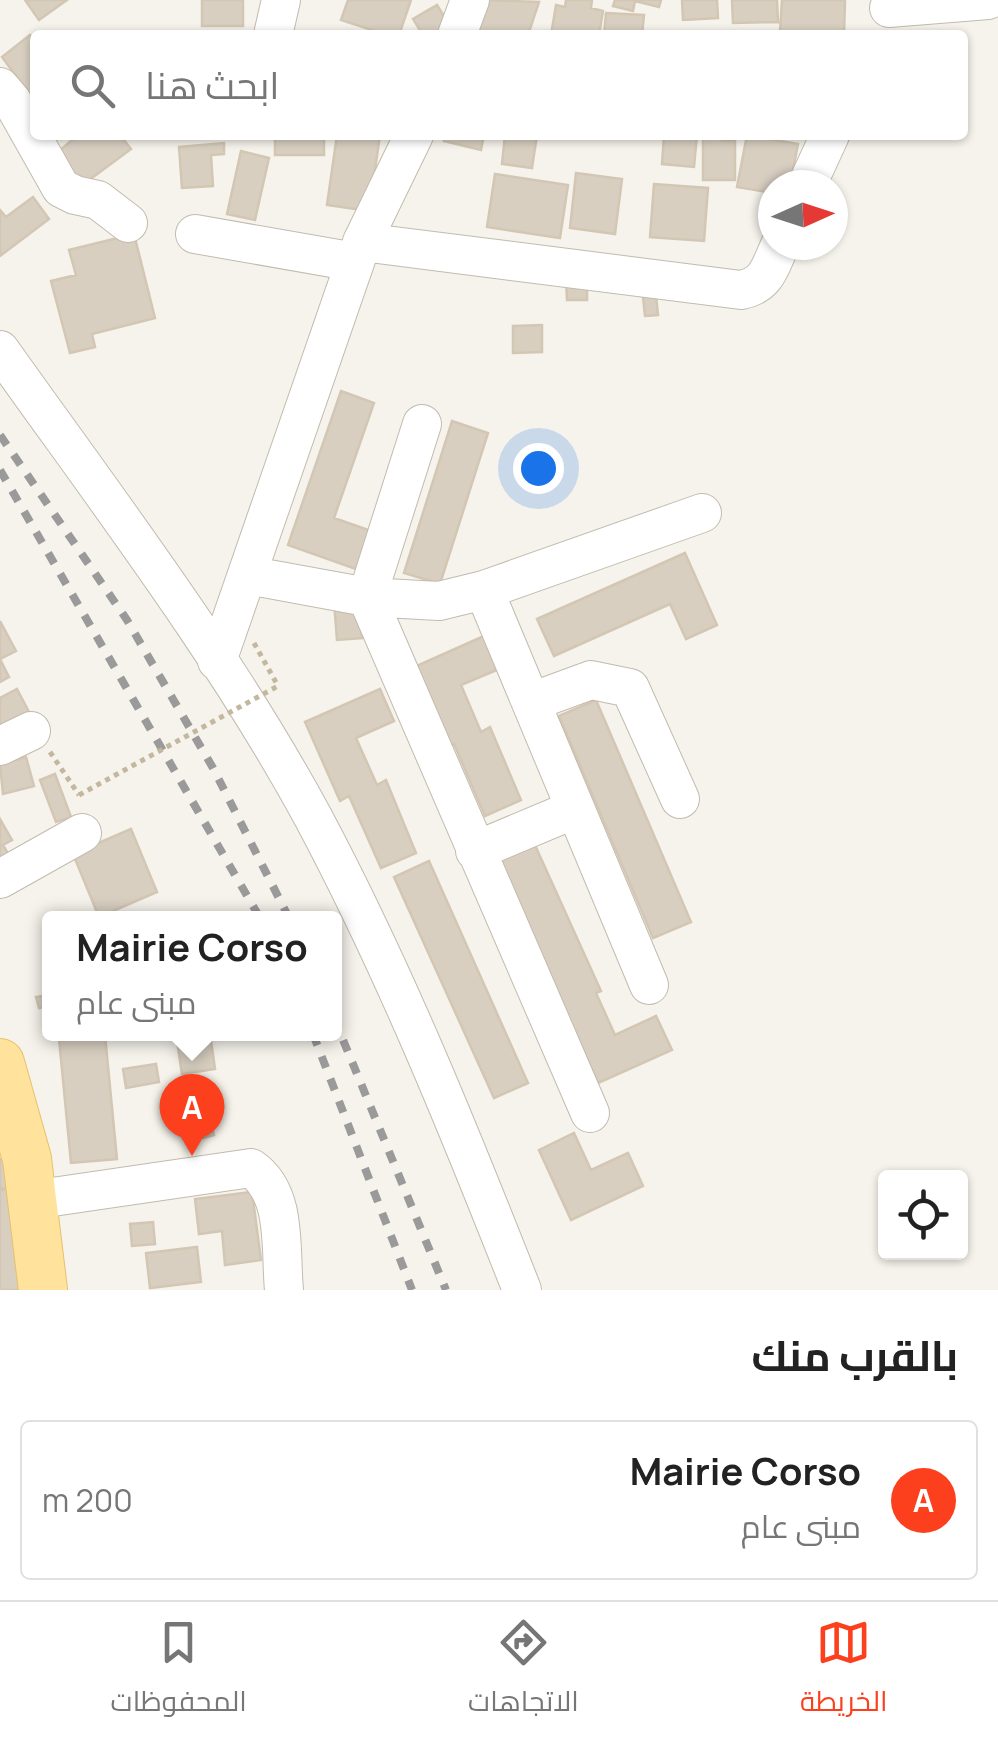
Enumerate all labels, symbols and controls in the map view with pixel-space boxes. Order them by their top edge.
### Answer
search box [30,30,968,140]
icon: search [65,58,120,113]
text: ابحث هنا [145,58,280,110]
north arrow [758,170,848,260]
your location [513,443,564,494]
popup [42,911,342,1041]
text: Mairie Corso [76,920,308,972]
text: مبنى عام [76,980,197,1024]
pin: A [160,1074,224,1156]
map controls [878,1170,968,1260]
button: locate [878,1170,968,1260]
text: بالقرب منك [751,1326,958,1384]
text: Mairie Corso [630,1444,861,1496]
text: 200 m [42,1478,133,1522]
text: A [913,1478,934,1522]
text: مبنى عام [741,1504,861,1548]
tab: المحفوظات [111,1615,247,1727]
tab: الاتجاهات [468,1615,579,1727]
tab: الخريطة [800,1615,887,1727]

